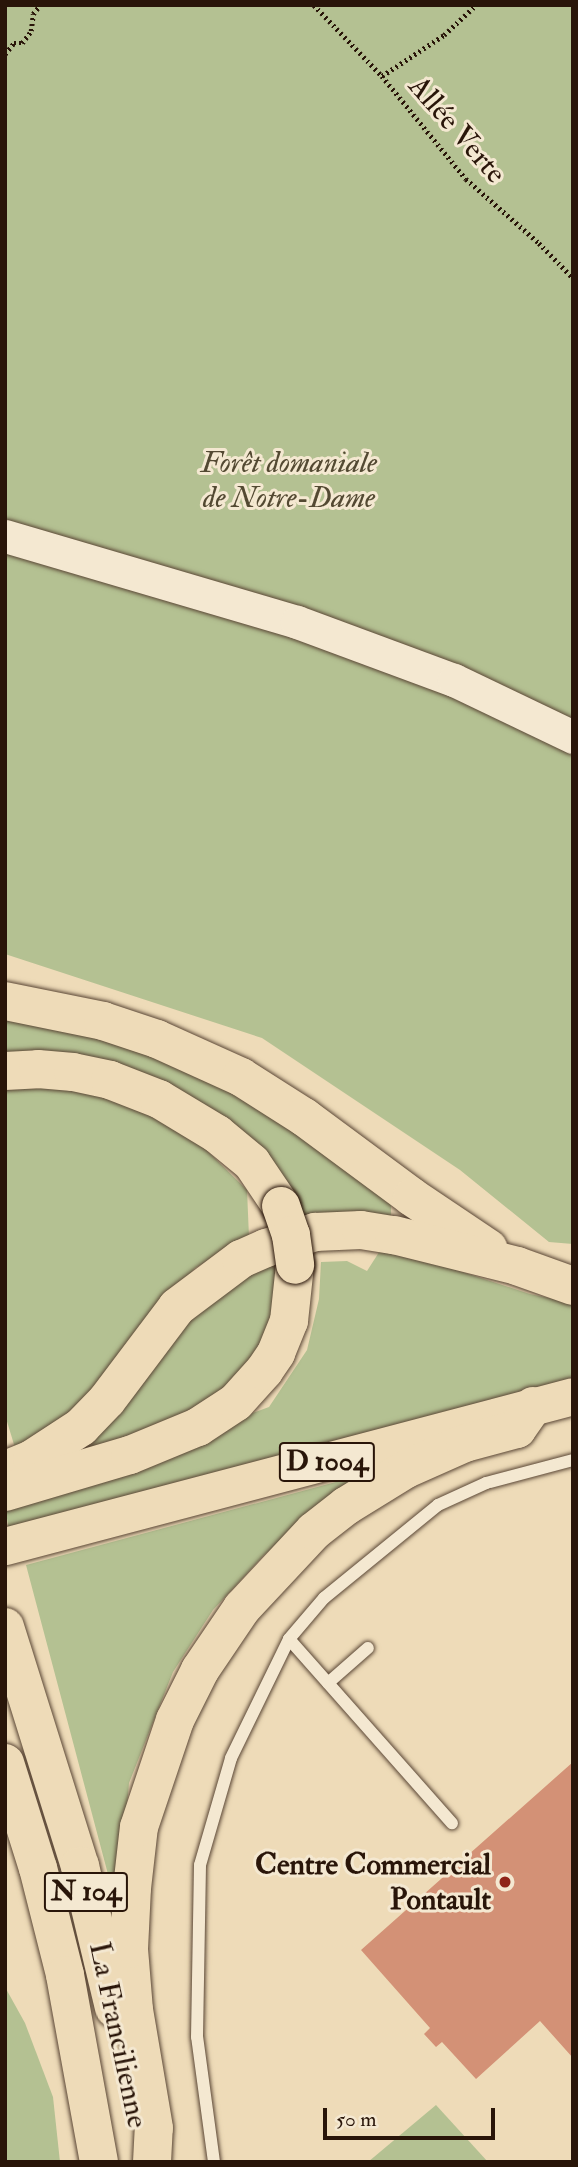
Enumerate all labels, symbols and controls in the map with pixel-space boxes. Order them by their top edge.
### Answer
street label: Allée Verte [401,69,513,191]
park label: Forêt domaniale de Notre-Dame [201,445,377,516]
road number: D 1004 [278,1438,376,1486]
place label: Centre Commercial Pontault [255,1847,491,1918]
road number: N 104 [42,1868,130,1916]
marker: Centre Commercial Pontault [497,1874,513,1890]
street label: La Francilienne [81,1939,155,2131]
scale bar [326,2094,498,2138]
text: 50 m [336,2106,377,2133]

